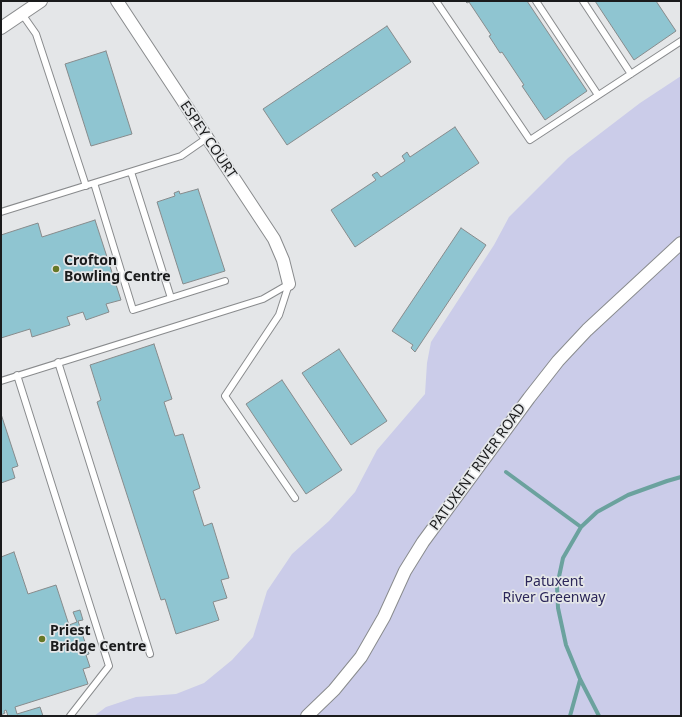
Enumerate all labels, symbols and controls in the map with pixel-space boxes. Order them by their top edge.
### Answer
street label: ESPEY COURT [176,98,240,182]
place label: Crofton Bowling Centre [64,253,171,286]
marker: Crofton Bowling Centre [51,264,61,274]
street label: PATUXENT RIVER ROAD [426,400,530,534]
park label: Patuxent River Greenway [503,574,605,606]
place label: Priest Bridge Centre [50,623,146,656]
marker: Priest Bridge Centre [37,634,47,644]

